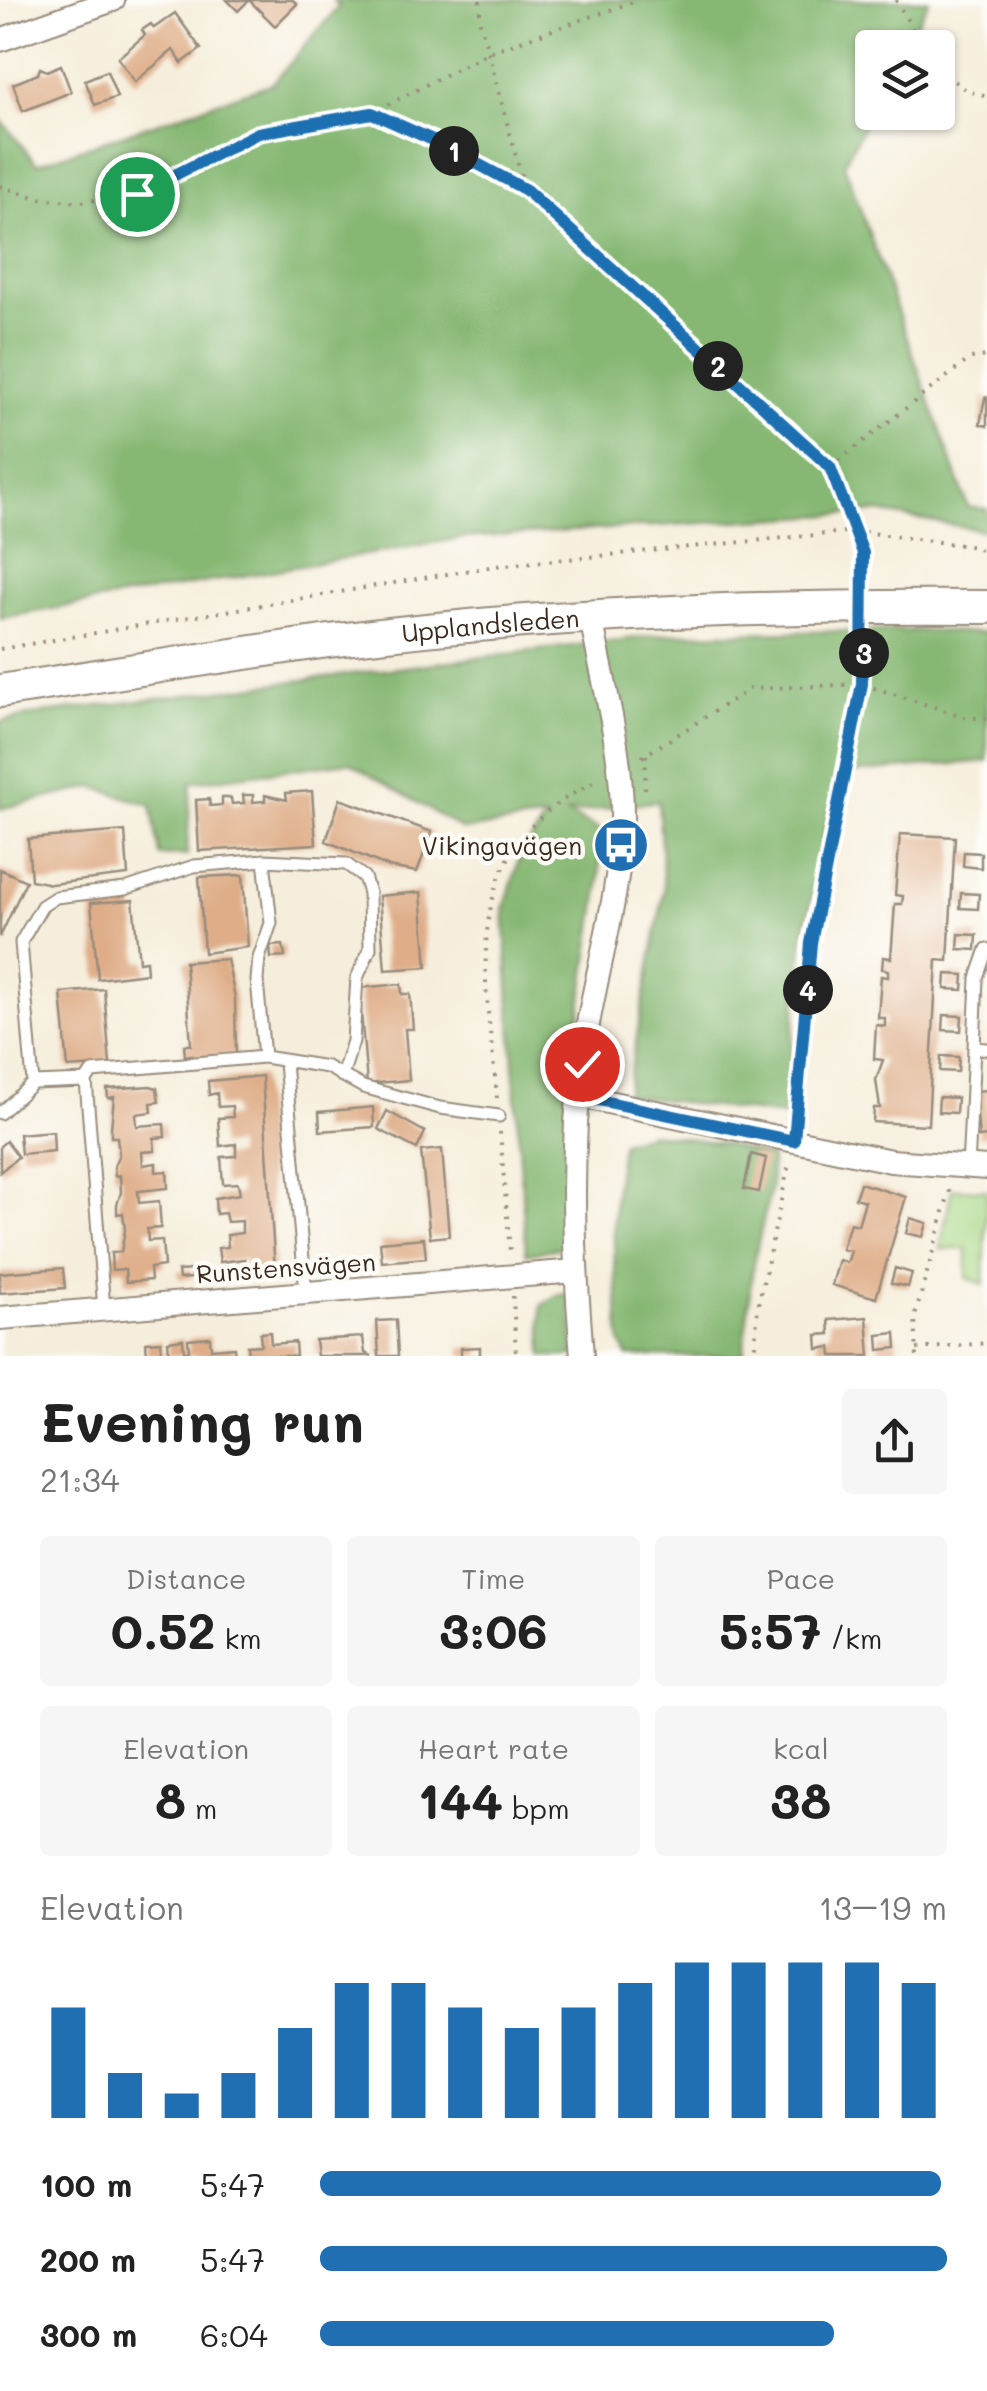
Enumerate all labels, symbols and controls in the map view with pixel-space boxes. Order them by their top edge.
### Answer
map controls [855,30,955,130]
button: layers [855,30,955,130]
pin: 1 [429,126,479,176]
text: 1 [448,133,460,169]
pin [95,152,180,237]
icon: arrive [110,167,165,222]
pin: 2 [693,341,743,391]
text: 2 [710,348,726,384]
street label: Upplandsleden [400,601,580,648]
pin: 3 [839,628,889,678]
text: 3 [856,635,872,671]
bus stop icon: Vikingavägen [591,815,651,875]
place label: Vikingavägen [422,829,582,861]
pin: 4 [783,965,833,1015]
text: 4 [799,972,817,1008]
pin [540,1022,625,1107]
icon: check [555,1037,610,1092]
street label: Runstensvägen [195,1245,377,1289]
text: Evening run [40,1384,364,1456]
button: share [842,1389,947,1494]
text: 21:34 [40,1458,120,1500]
text: Distance [126,1560,246,1596]
text: Time [462,1560,525,1596]
text: Pace [767,1560,835,1596]
text: 0.52 [111,1596,215,1662]
text: 3:06 [439,1596,548,1662]
text: 5:57 [719,1596,821,1662]
text: km [215,1620,262,1656]
text: /km [821,1620,882,1656]
text: Elevation [123,1730,249,1766]
text: Heart rate [418,1730,569,1766]
text: kcal [773,1730,829,1766]
text: 8 [155,1766,186,1832]
text: 144 [418,1766,503,1832]
text: 38 [770,1766,831,1832]
text: m [186,1790,217,1826]
text: bpm [503,1790,569,1826]
text: Elevation [40,1886,184,1928]
text: 13–19 m [819,1886,947,1928]
text: 100 m [40,2163,132,2205]
text: 5:47 [200,2163,265,2205]
text: 200 m [40,2238,136,2280]
text: 5:47 [200,2238,265,2280]
text: 300 m [40,2313,137,2355]
text: 6:04 [200,2313,268,2355]

